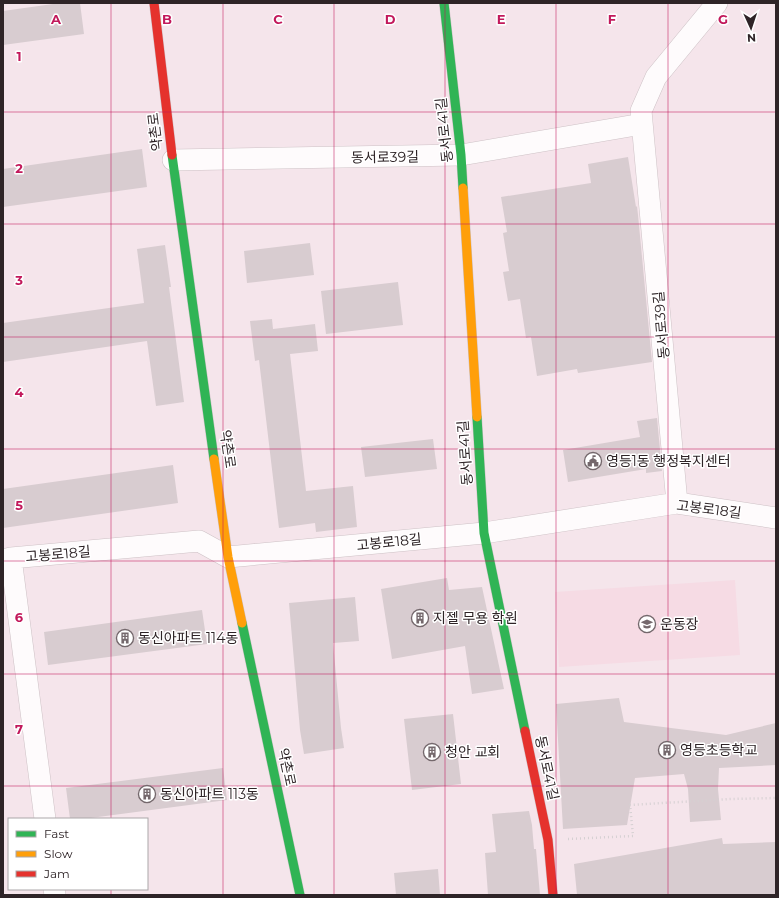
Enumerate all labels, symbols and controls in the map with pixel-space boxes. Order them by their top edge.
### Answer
north arrow [731,8,771,48]
text: A [50,11,62,27]
text: B [162,11,172,27]
text: C [273,11,283,27]
text: D [385,11,396,27]
text: E [497,11,506,27]
text: F [608,11,616,27]
text: G [718,11,728,27]
text: N [747,31,756,45]
text: 1 [16,48,22,64]
street label: 동서로41길 [432,96,456,164]
street label: 약촌로 [144,112,166,152]
street label: 동서로39길 [351,147,419,167]
text: 2 [15,160,23,176]
text: 3 [14,272,23,288]
street label: 동서로39길 [649,290,673,360]
text: 4 [15,384,24,400]
street label: 동서로41길 [454,420,476,486]
street label: 약촌로 [216,429,240,470]
public building icon: 영등1동 행정복지센터 [583,451,603,471]
place label: 영등1동 행정복지센터 [606,452,731,470]
street label: 고봉로18길 [675,496,743,522]
text: 5 [15,497,23,513]
street label: 고봉로18길 [355,530,423,554]
street label: 고봉로18길 [25,542,91,566]
building icon: 지젤 무용 학원 [410,608,430,628]
text: 6 [15,609,24,625]
place label: 지젤 무용 학원 [433,609,518,627]
school or university icon: 운동장 [637,614,657,634]
place label: 운동장 [660,615,699,633]
building icon: 동신아파트 114동 [115,628,135,648]
place label: 동신아파트 114동 [138,629,238,647]
text: 7 [15,721,23,737]
street label: 동서로41길 [531,734,563,802]
building icon: 영등초등학교 [657,740,677,760]
place label: 영등초등학교 [680,741,757,759]
building icon: 청안 교회 [422,742,442,762]
place label: 청안 교회 [445,743,500,761]
street label: 약촌로 [274,746,300,788]
building icon: 동신아파트 113동 [137,784,157,804]
place label: 동신아파트 113동 [160,785,259,803]
legend [8,818,148,890]
text: Fast [44,826,69,841]
text: Slow [44,846,73,861]
text: Jam [43,866,70,881]

